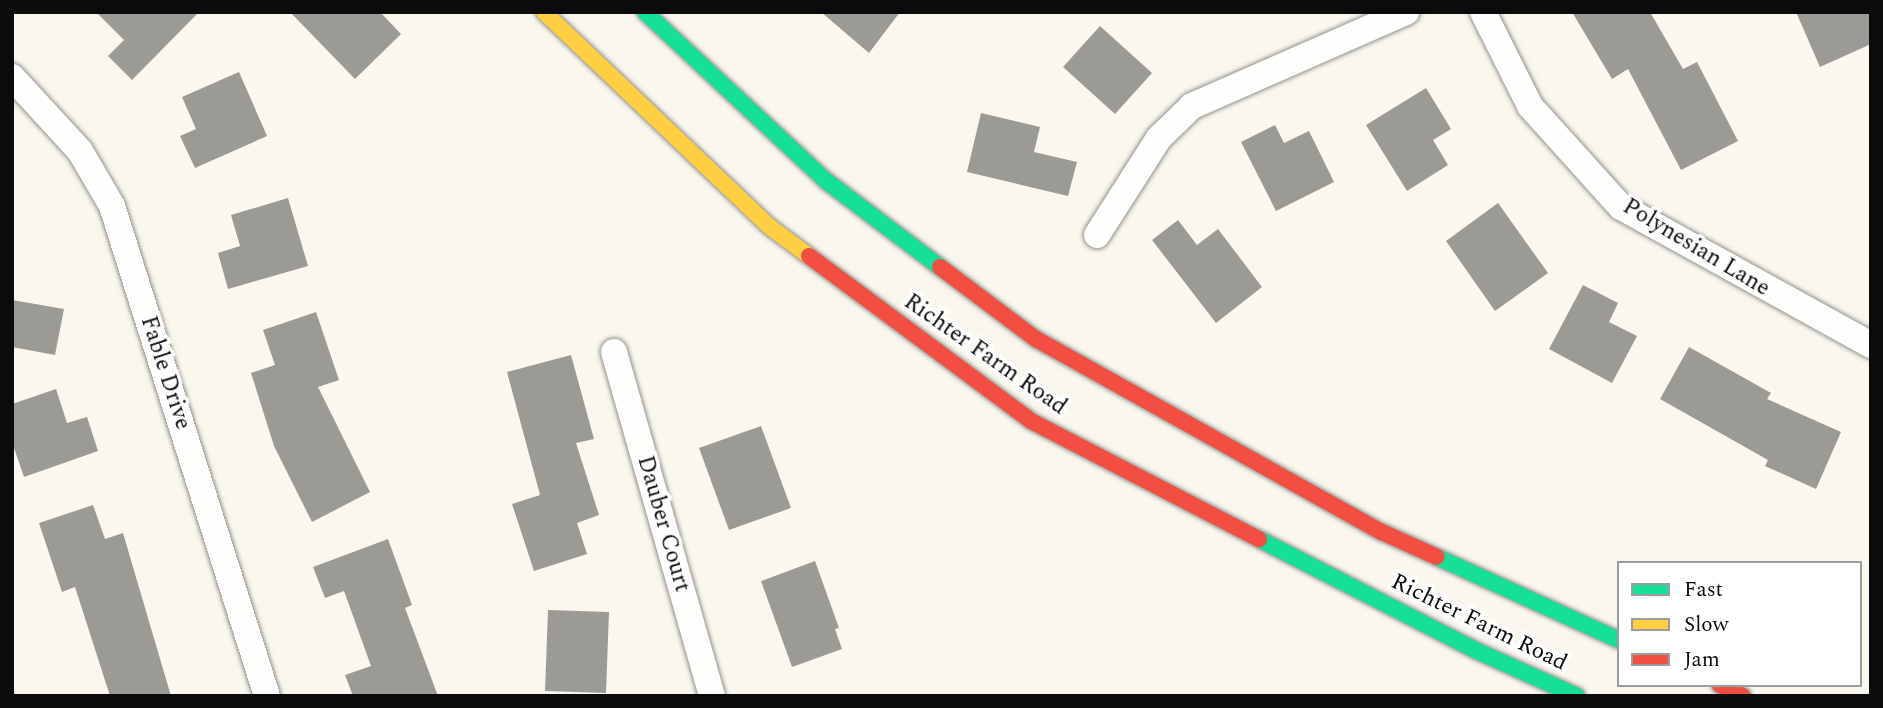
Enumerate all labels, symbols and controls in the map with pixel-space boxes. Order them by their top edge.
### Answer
street label: Polynesian Lane [1617,193,1775,303]
street label: Richter Farm Road [898,289,1072,421]
street label: Fable Drive [134,313,196,433]
street label: Dauber Court [630,453,696,595]
legend [1617,561,1862,687]
street label: Richter Farm Road [1386,568,1572,678]
text: Fast [1684,574,1723,606]
text: Slow [1684,609,1728,641]
text: Jam [1684,644,1720,676]

